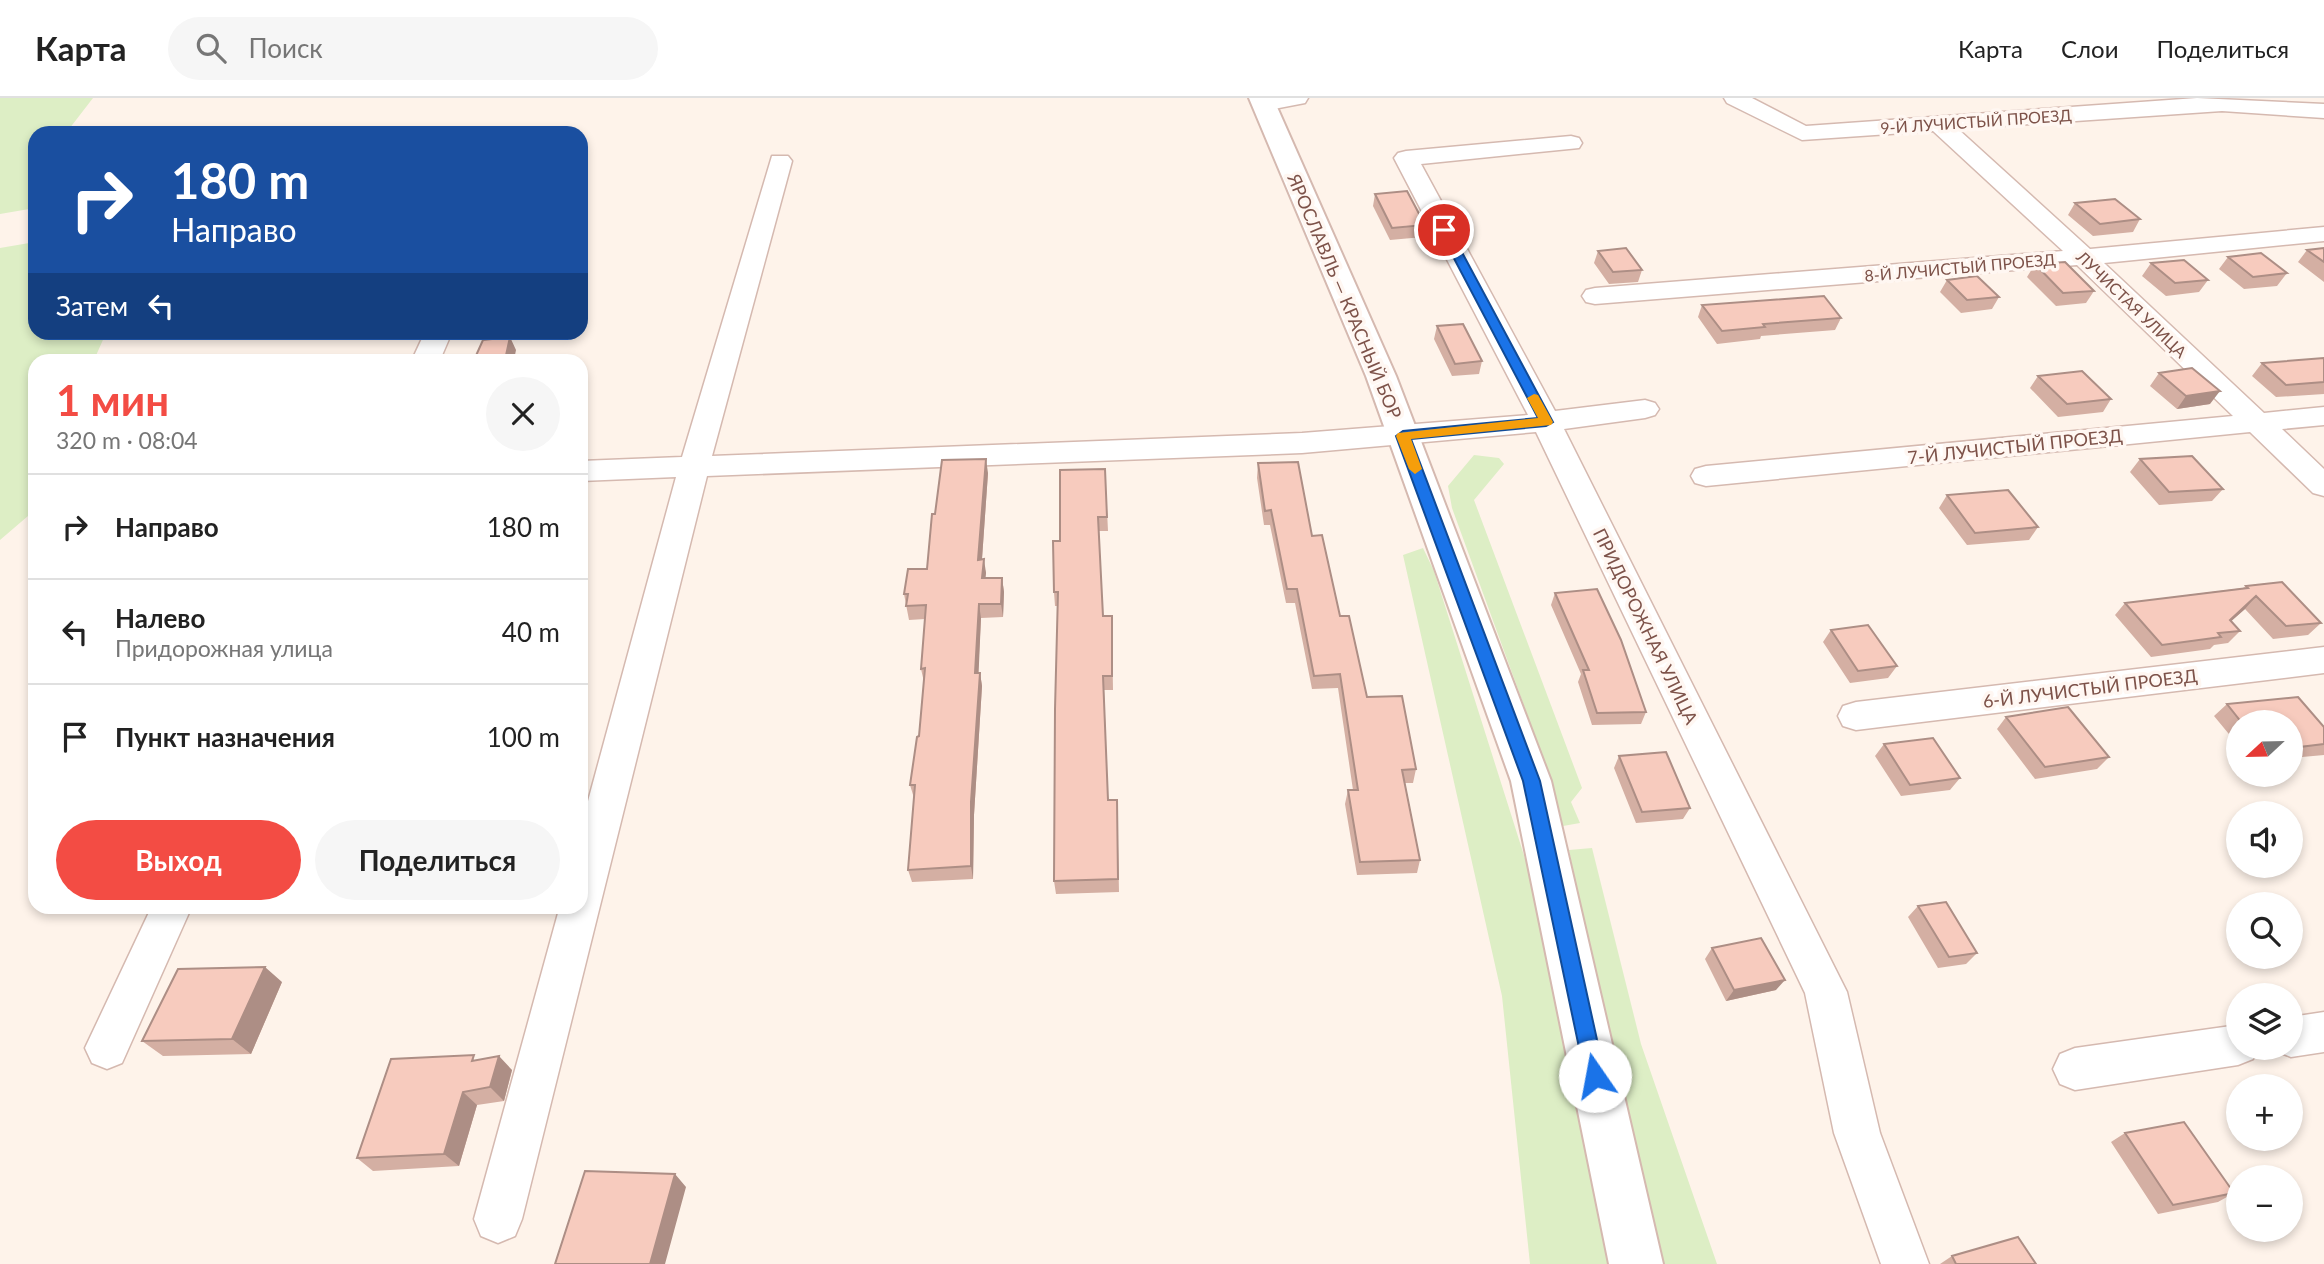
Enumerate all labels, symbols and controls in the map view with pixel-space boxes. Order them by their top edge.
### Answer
search box [168,17,658,80]
text: Карта [35,28,126,68]
icon: search [192,29,230,67]
text: Поиск [248,32,323,64]
text: Карта [1958,34,2023,63]
text: Слои [2061,34,2118,63]
text: Поделиться [2156,34,2289,63]
street label: 9-Й ЛУЧИСТЫЙ ПРОЕЗД [1880,105,2073,137]
text: 180 m [171,151,309,209]
icon: right [56,154,147,245]
street label: ЯРОСЛАВЛЬ — КРАСНЫЙ БОР [1283,169,1407,422]
pin [1414,200,1474,260]
text: Направо [171,210,297,249]
icon: arrive [1425,211,1463,249]
street label: ЛУЧИСТАЯ УЛИЦА [2072,246,2191,361]
street label: 8-Й ЛУЧИСТЫЙ ПРОЕЗД [1864,249,2057,285]
icon: left [142,287,180,325]
text: Затем [56,290,128,322]
text: 1 мин [56,375,169,425]
button: close [486,377,560,451]
street label: 7-Й ЛУЧИСТЫЙ ПРОЕЗД [1906,424,2124,468]
text: 320 m · 08:04 [56,426,198,454]
icon: right [56,508,94,546]
text: Направо [115,511,219,543]
text: 180 m [487,511,560,543]
street label: ПРИДОРОЖНАЯ УЛИЦА [1589,525,1703,728]
text: Налево [115,602,205,634]
icon: left [56,613,94,651]
text: 40 m [502,616,560,648]
text: Придорожная улица [115,634,333,662]
street label: 6-Й ЛУЧИСТЫЙ ПРОЕЗД [1982,664,2198,712]
north arrow [2226,710,2303,788]
map controls [2226,710,2303,1242]
icon: arrive [56,718,94,756]
text: Пункт назначения [115,721,335,753]
text: 100 m [487,721,560,753]
button: sound [2226,801,2303,878]
button: Выход [56,820,301,900]
button: Поделиться [315,820,560,900]
button: search [2226,892,2303,969]
button: layers [2226,983,2303,1060]
position arrow [1558,1039,1632,1113]
button: + [2226,1074,2303,1151]
button: − [2226,1165,2303,1242]

